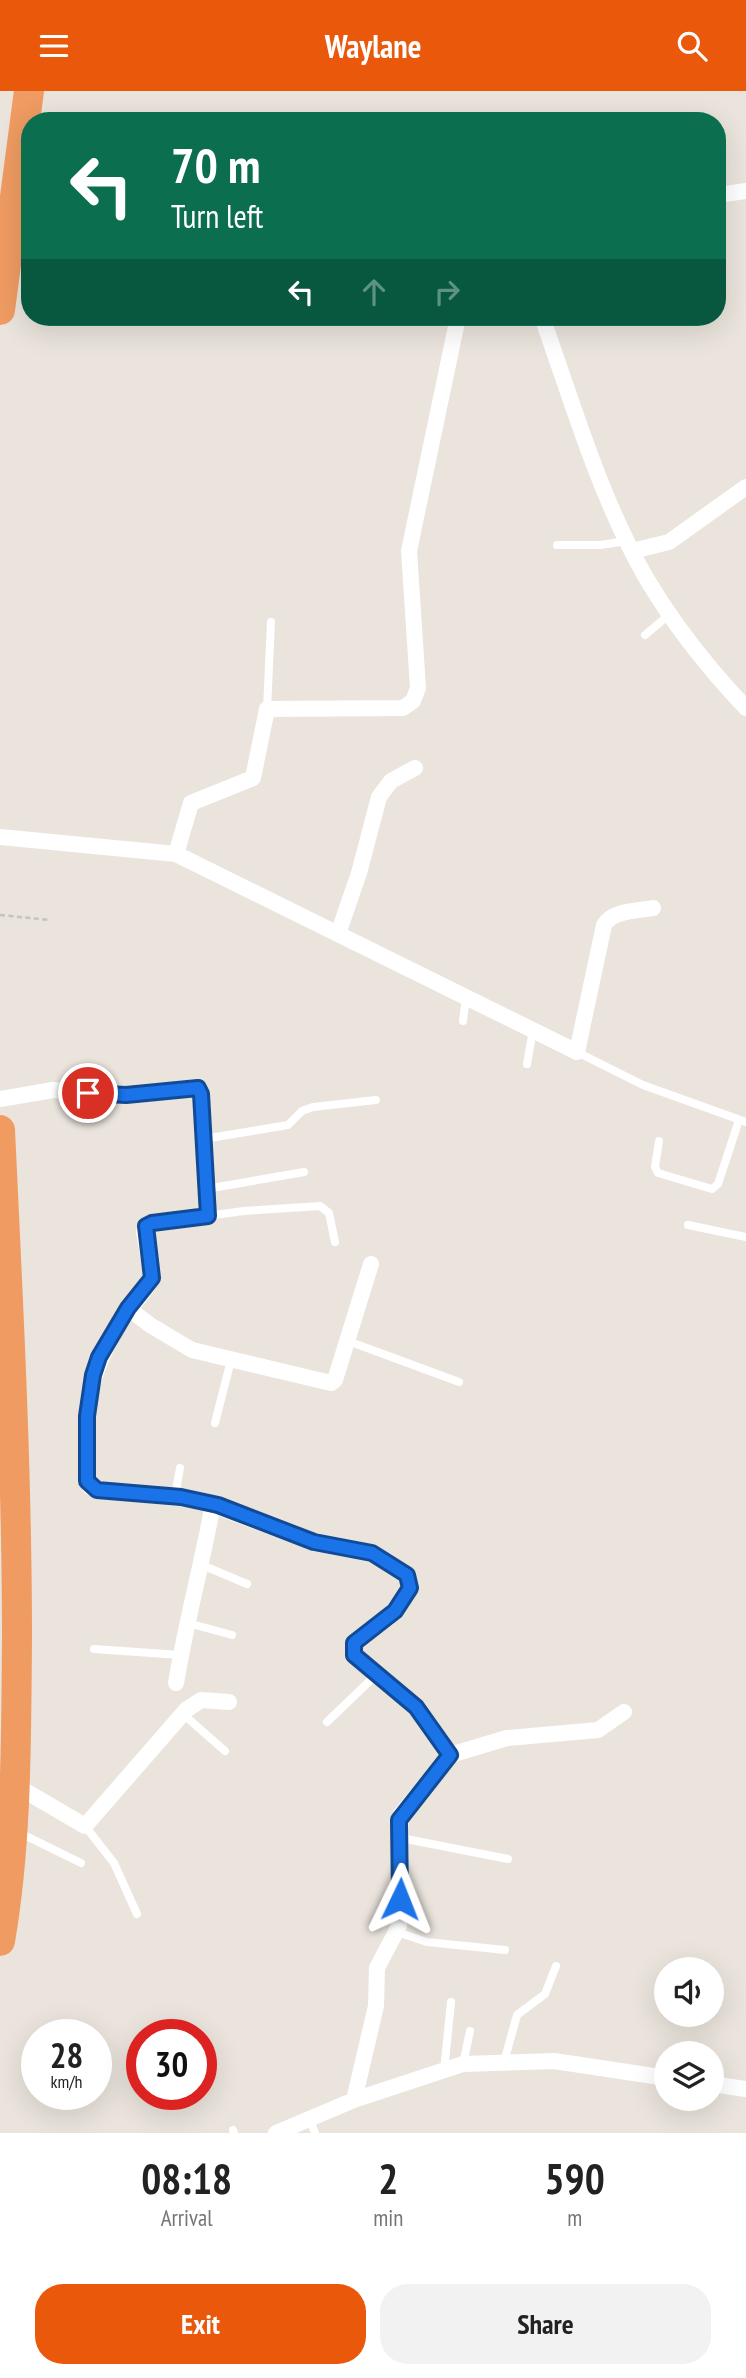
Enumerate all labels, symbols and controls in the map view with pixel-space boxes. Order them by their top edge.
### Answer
text: Waylane [325,25,421,67]
icon: menu [35,27,73,65]
icon: search [673,27,711,65]
text: 70 m [171,133,260,197]
icon: left [56,140,147,231]
text: Turn left [171,195,263,237]
icon: left [282,273,320,311]
icon: ahead [355,273,393,311]
icon: right [428,273,466,311]
pin [58,1063,118,1123]
icon: arrive [69,1074,107,1112]
position arrow [363,1862,437,1936]
map controls [654,1957,724,2111]
button: sound [654,1957,724,2027]
speed limit sign: 30 [126,2019,217,2110]
text: 28 [50,2032,83,2078]
button: layers [654,2041,724,2111]
text: km/h [51,2070,82,2093]
text: 08:18 [141,2151,232,2206]
text: 2 [378,2151,398,2206]
text: 590 [545,2151,605,2206]
text: Arrival [161,2203,213,2232]
text: min [373,2203,403,2232]
text: m [567,2203,582,2232]
button: Exit [35,2284,366,2364]
button: Share [380,2284,711,2364]

